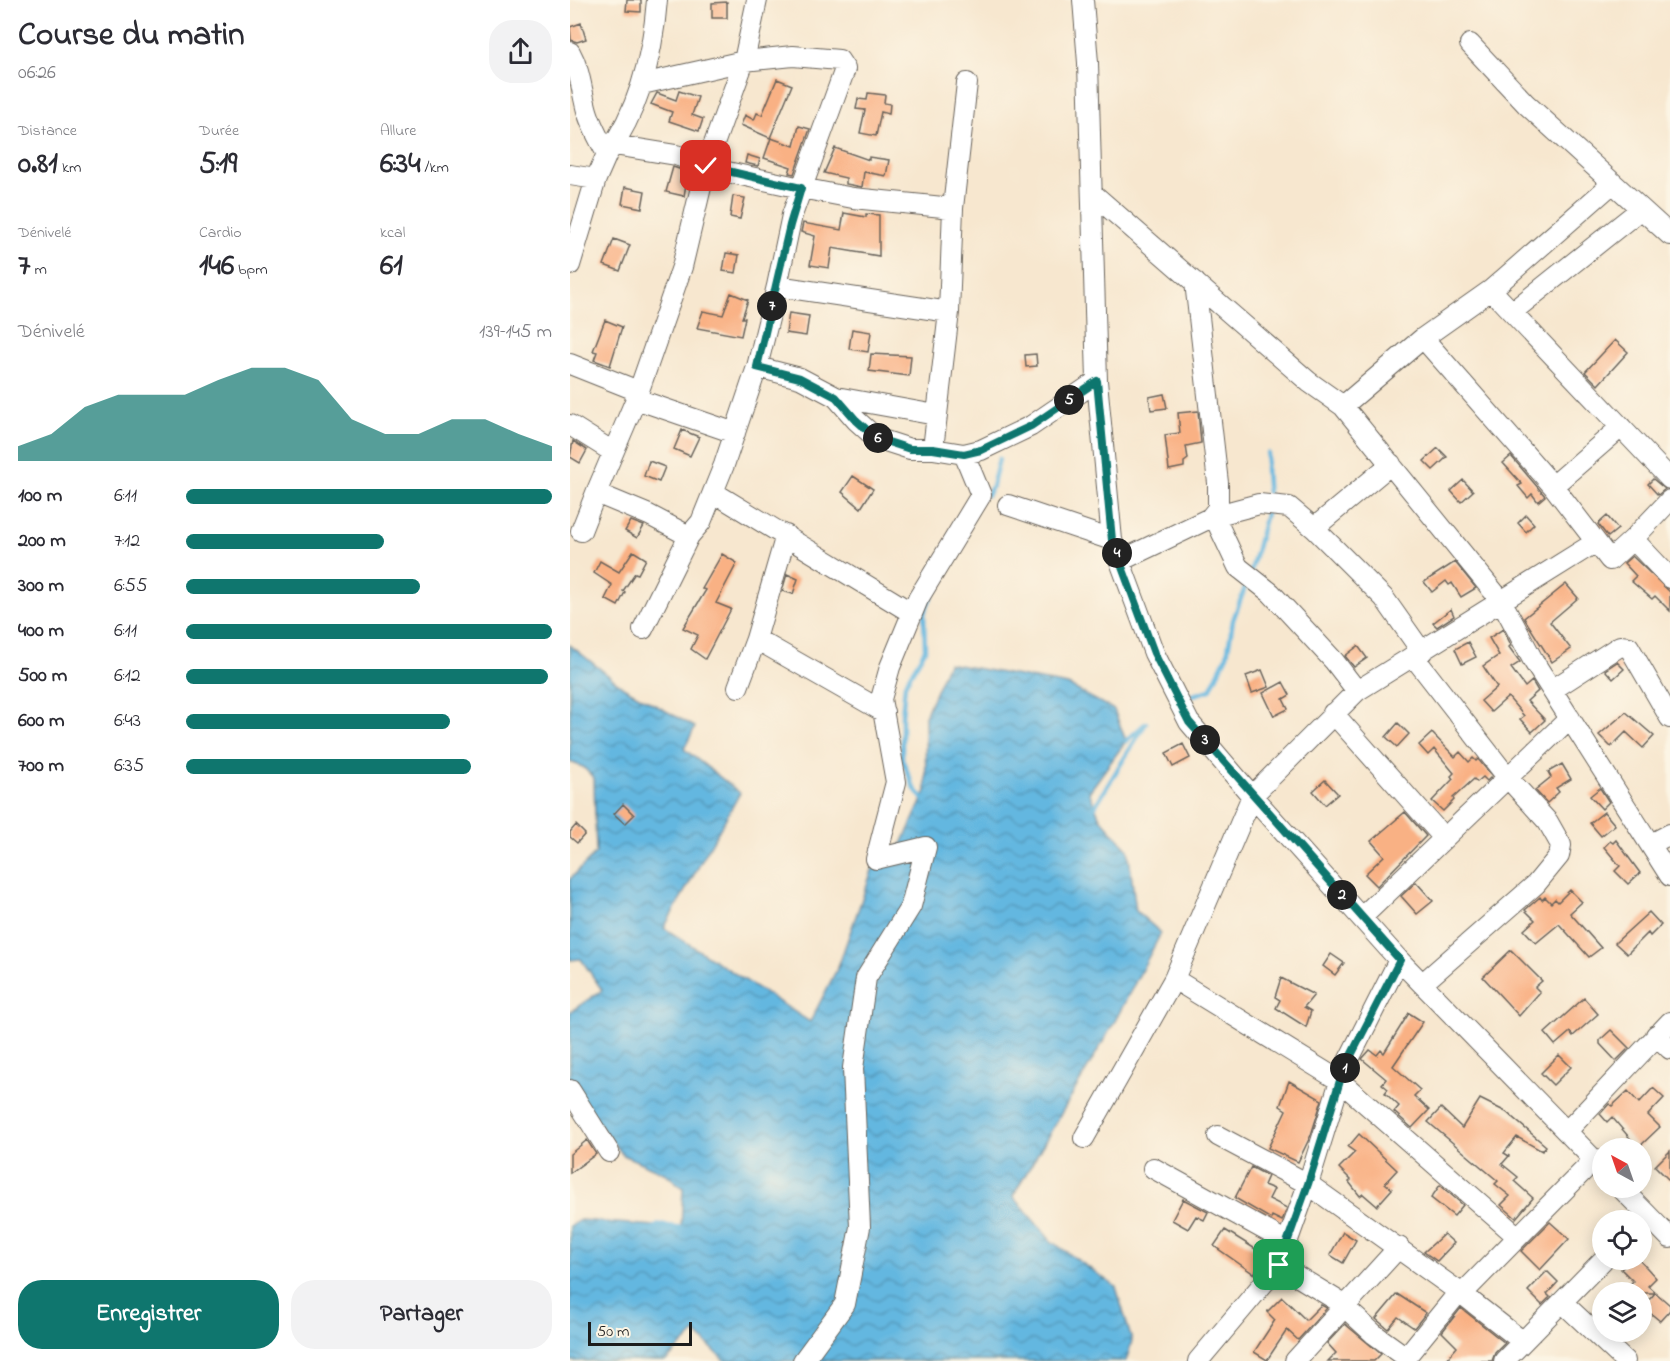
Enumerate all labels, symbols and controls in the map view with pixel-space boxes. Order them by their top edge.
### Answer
text: Course du matin [18,12,244,60]
button: share [489,20,552,83]
text: 06:26 [18,59,56,88]
text: Distance [18,119,77,143]
text: Durée [199,119,239,143]
text: Allure [380,119,416,143]
pin [680,140,731,191]
text: 0.81 [18,143,58,187]
text: 5:19 [199,143,237,187]
text: 6:34 [380,143,421,187]
icon: check [689,149,722,182]
text: km [58,156,81,180]
text: /km [421,156,449,180]
text: Dénivelé [18,221,71,245]
text: Cardio [199,221,242,245]
text: kcal [380,221,405,245]
text: 7 [18,245,30,289]
text: 146 [199,245,234,289]
text: 61 [380,245,403,289]
text: m [30,258,47,282]
text: bpm [234,258,268,282]
pin: 7 [757,291,787,321]
text: 7 [769,294,775,318]
text: Dénivelé [18,318,85,347]
text: 139–145 m [479,318,552,347]
pin: 5 [1054,385,1084,415]
text: 5 [1064,388,1074,412]
pin: 6 [863,423,893,453]
text: 6 [874,426,882,450]
text: 100 m [18,482,62,511]
text: 6:11 [114,482,137,511]
text: 200 m [18,527,66,556]
text: 7:12 [114,527,140,556]
pin: 4 [1102,538,1132,568]
text: 4 [1114,541,1120,565]
text: 300 m [18,572,64,601]
text: 6:55 [114,572,147,601]
text: 400 m [18,617,64,646]
text: 6:11 [114,617,137,646]
text: 500 m [18,662,67,691]
text: 6:12 [114,662,141,691]
text: 600 m [18,707,65,736]
text: 6:43 [114,707,141,736]
pin: 3 [1190,725,1220,755]
text: 3 [1202,728,1208,752]
text: 700 m [18,752,64,781]
text: 6:35 [114,752,144,781]
pin: 2 [1327,880,1357,910]
text: 2 [1338,883,1346,907]
pin: 1 [1330,1053,1360,1083]
text: 1 [1342,1056,1348,1080]
north arrow [1592,1138,1652,1198]
map controls [1592,1138,1652,1342]
button: locate [1592,1210,1652,1270]
pin [1253,1239,1304,1290]
icon: arrive [1262,1248,1295,1281]
button: Enregistrer [18,1280,279,1349]
button: Partager [291,1280,552,1349]
button: layers [1592,1282,1652,1342]
scale bar [588,1319,692,1346]
text: 50 m [597,1320,629,1344]

